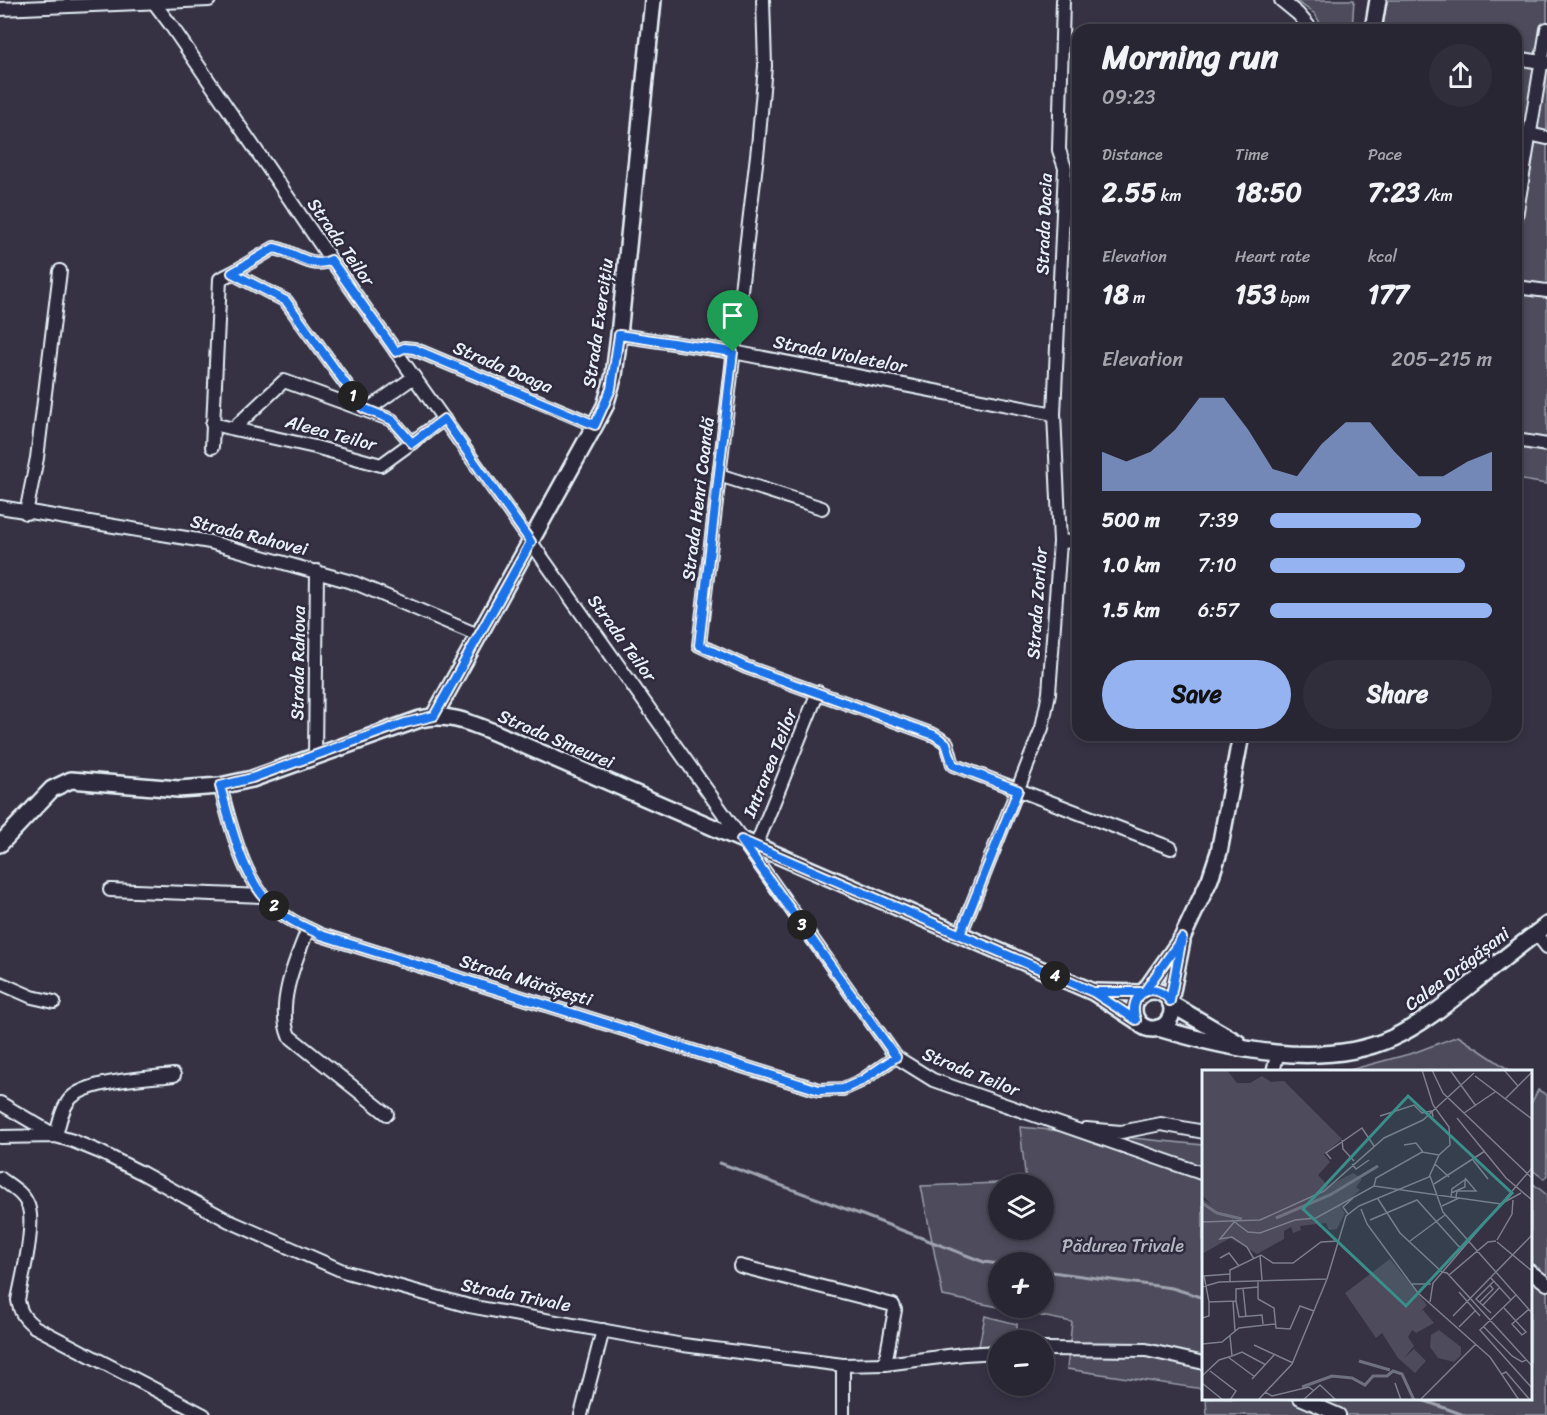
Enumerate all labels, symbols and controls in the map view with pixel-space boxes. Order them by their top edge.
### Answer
text: Morning run [1102,28,1278,86]
button: share [1429,44,1492,107]
text: 09:23 [1102,80,1155,115]
text: Distance [1102,140,1163,169]
text: Time [1235,140,1269,169]
text: Pace [1368,140,1402,169]
text: 2.55 [1102,169,1157,215]
text: 18:50 [1235,169,1302,215]
text: 7:23 [1368,169,1420,215]
street label: Strada Dacia [1026,172,1062,275]
text: km [1157,181,1182,210]
text: /km [1420,181,1453,210]
street label: Strada Teilor [299,191,384,294]
text: Elevation [1102,242,1167,271]
text: Heart rate [1235,242,1310,271]
text: kcal [1368,242,1397,271]
street label: Strada Exercițiu [573,256,623,390]
text: 18 [1102,271,1129,317]
text: 153 [1235,271,1276,317]
text: 177 [1368,271,1409,317]
text: m [1129,283,1145,312]
text: bpm [1276,283,1310,312]
pin [707,290,758,352]
icon: arrive [716,299,749,332]
street label: Strada Violetelor [771,325,911,383]
street label: Strada Doaga [448,332,559,403]
text: Elevation [1102,342,1183,377]
text: 205–215 m [1391,342,1492,377]
pin: 1 [338,381,368,411]
text: 1 [350,381,356,410]
street label: Aleea Teilor [281,405,382,461]
street label: Strada Henri Coandă [672,414,724,583]
text: 500 m [1102,503,1160,538]
text: 7:39 [1198,503,1239,538]
street label: Strada Rahovei [187,505,312,565]
street label: Strada Zorilor [1017,544,1057,660]
text: 1.0 km [1102,548,1160,583]
text: 7:10 [1198,548,1237,583]
street label: Strada Teilor [579,587,666,690]
text: 1.5 km [1102,593,1160,628]
text: 6:57 [1198,593,1239,628]
street label: Strada Rahova [281,604,315,721]
button: Save [1102,660,1291,729]
button: Share [1303,660,1492,729]
street label: Strada Smeurei [493,700,620,778]
street label: Intrarea Teilor [733,702,807,823]
pin: 2 [259,891,289,921]
text: 2 [269,891,279,920]
pin: 3 [787,910,817,940]
text: 3 [798,910,806,939]
street label: Calea Drăgășani [1397,918,1518,1020]
street label: Strada Mărășești [456,945,597,1016]
pin: 4 [1040,961,1070,991]
text: 4 [1050,961,1060,990]
street label: Strada Teilor [917,1038,1026,1107]
inset map [1202,1070,1532,1400]
map controls [988,1174,1054,1396]
button: layers [988,1174,1054,1240]
park label: Pădurea Trivale [1062,1230,1184,1262]
button: + [988,1252,1054,1318]
street label: Strada Trivale [458,1269,574,1321]
button: − [988,1330,1054,1396]

